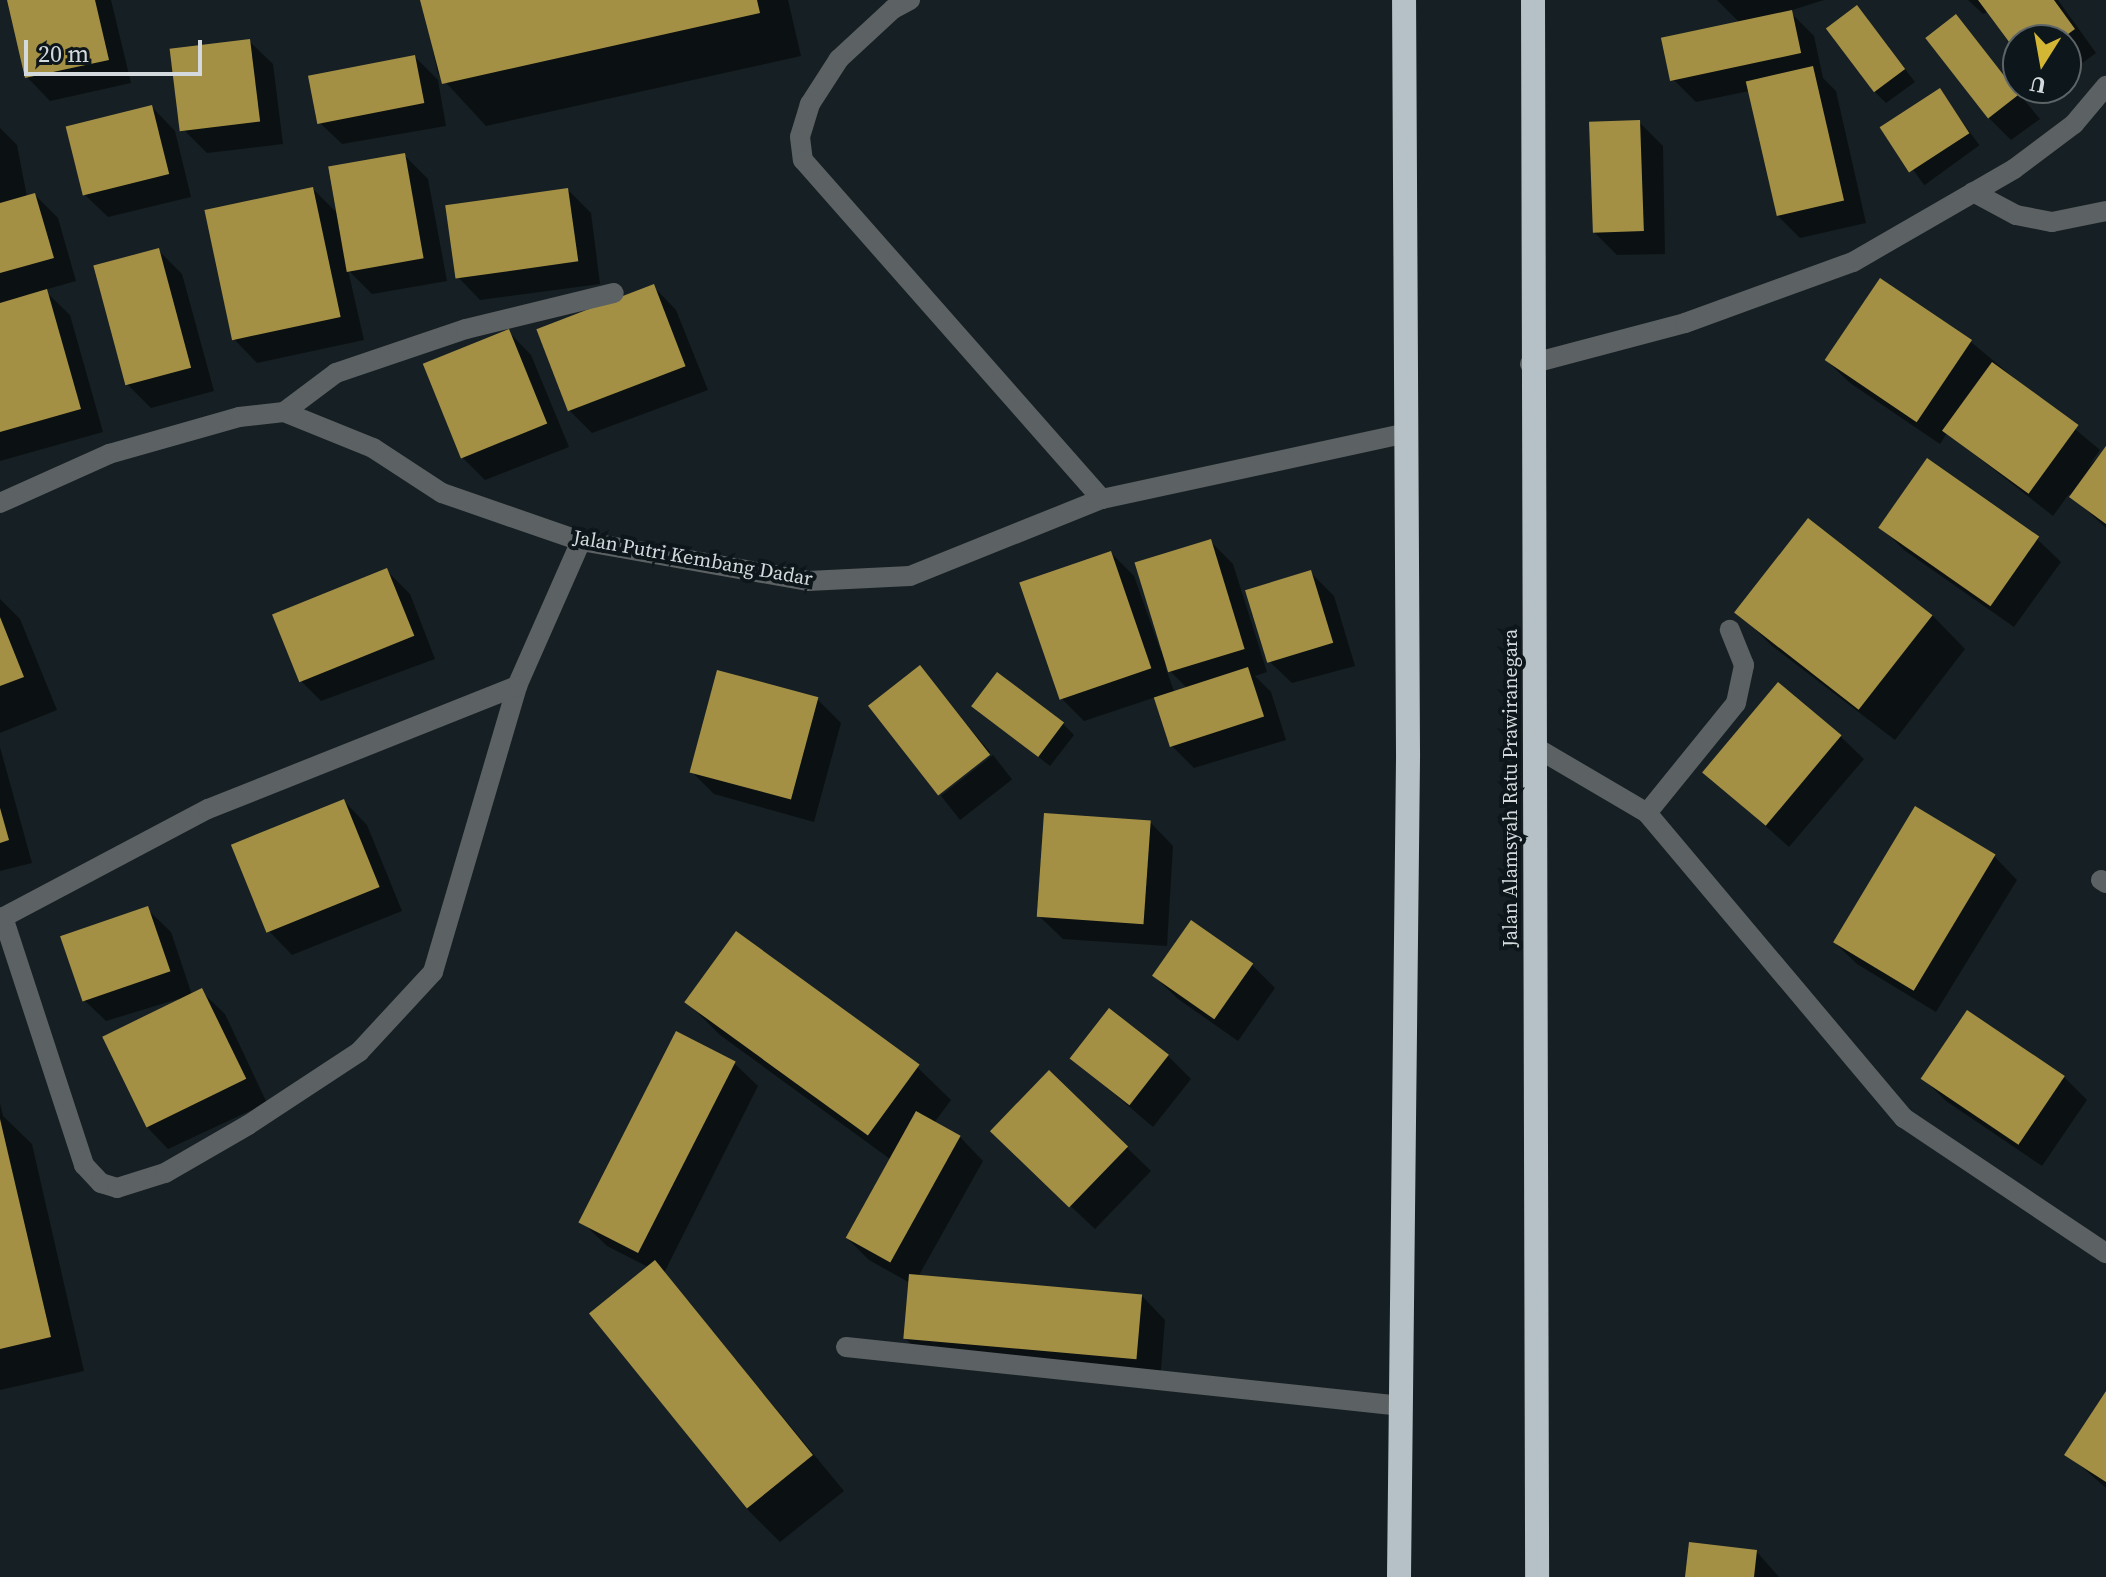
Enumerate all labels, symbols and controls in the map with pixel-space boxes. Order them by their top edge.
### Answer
scale bar [28,24,206,74]
north arrow [2002,24,2082,104]
text: 20 m [38,37,89,70]
text: U [2027,69,2049,102]
street label: Jalan Putri Kembang Dadar [571,525,815,591]
street label: Jalan Alamsyah Ratu Prawiranegara [1498,629,1522,947]

